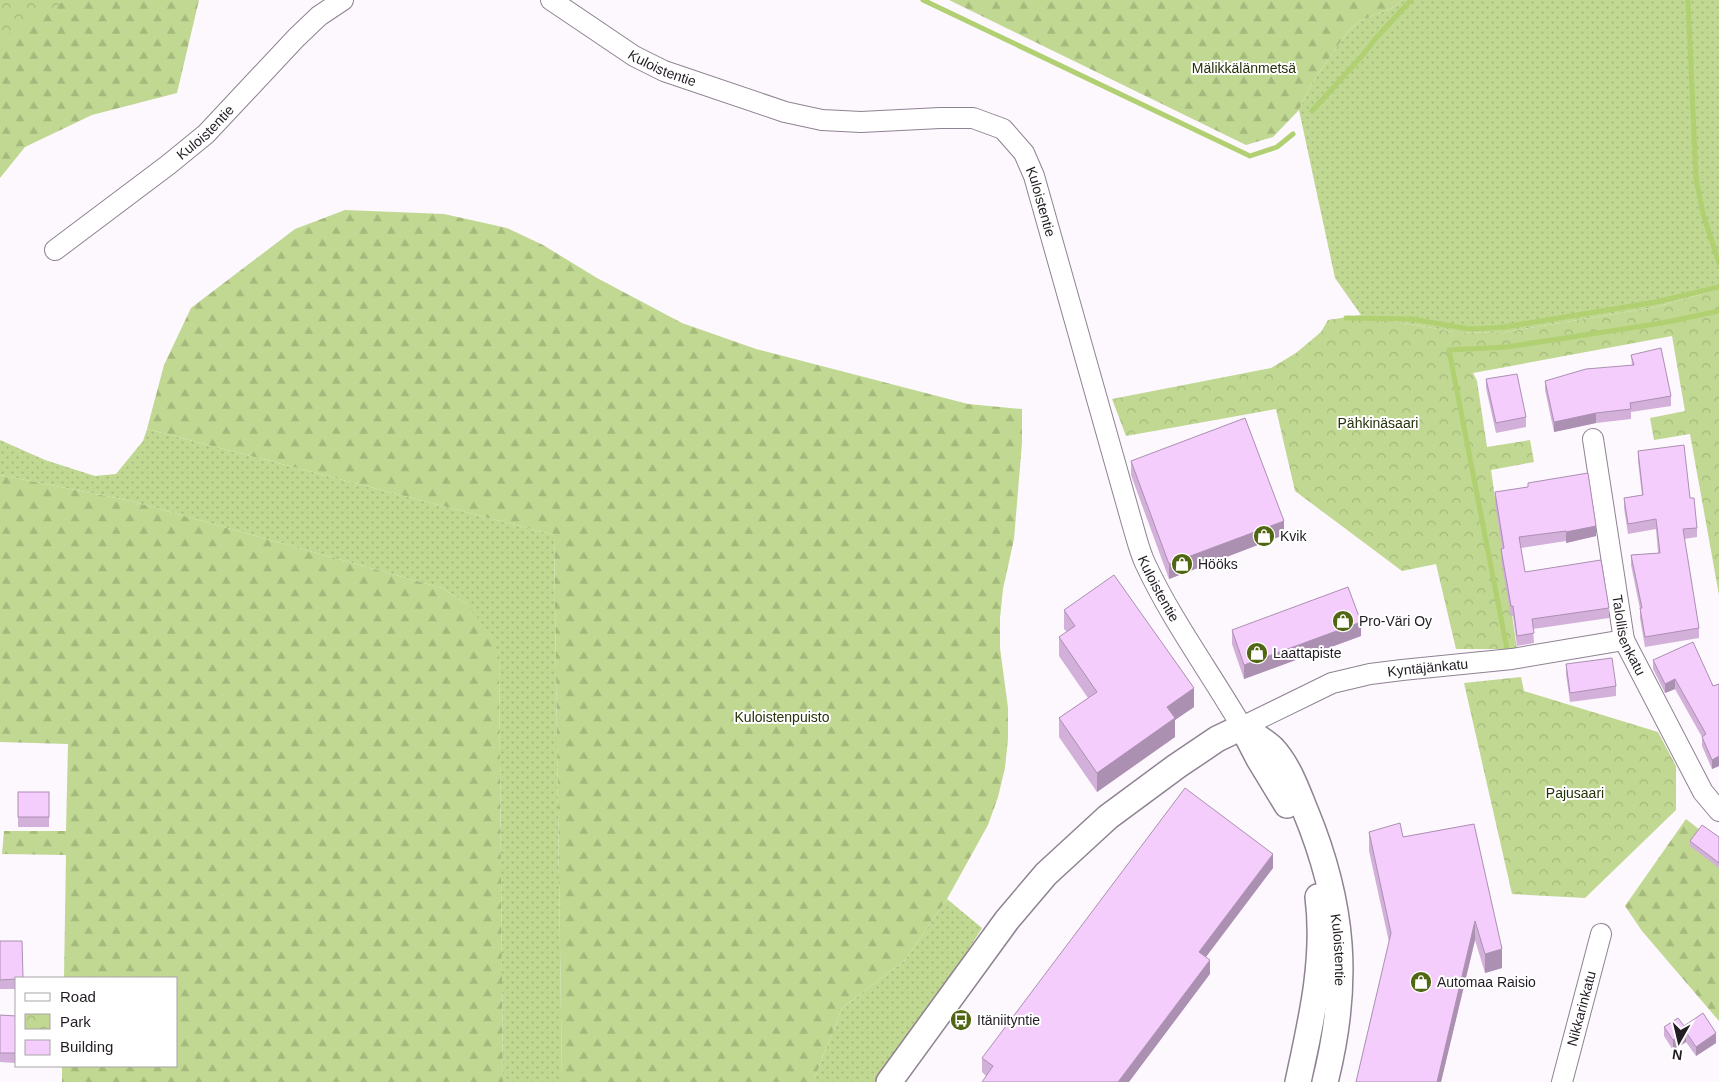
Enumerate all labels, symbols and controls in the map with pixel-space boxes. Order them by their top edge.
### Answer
street label: Kuloistentie [625,46,699,89]
park label: Mälikkälänmetsä [1192,60,1296,76]
street label: Kuloistentie [173,102,237,163]
street label: Kuloistentie [1023,164,1059,239]
park label: Pähkinäsaari [1338,415,1418,431]
shop icon: Kvik [1252,524,1276,548]
place label: Kvik [1280,528,1307,544]
shop icon: Hööks [1170,552,1194,576]
street label: Kuloistentie [1135,553,1183,625]
place label: Hööks [1198,556,1238,572]
street label: Talollisenkatu [1609,594,1649,678]
shop icon: Pro-Väri Oy [1331,609,1355,633]
place label: Pro-Väri Oy [1359,613,1432,629]
shop icon: Laattapiste [1245,641,1269,665]
place label: Laattapiste [1273,645,1342,661]
street label: Kyntäjänkatu [1386,655,1469,680]
park label: Kuloistenpuisto [735,709,830,725]
park label: Pajusaari [1546,785,1604,801]
street label: Kuloistentie [1328,913,1348,986]
street label: Nikkarinkatu [1564,969,1599,1048]
shop icon: Automaa Raisio [1409,970,1433,994]
place label: Automaa Raisio [1437,974,1536,990]
legend [15,977,178,1067]
text: Road [60,988,96,1005]
bus stop icon: Itäniityntie [949,1008,973,1032]
place label: Itäniityntie [977,1012,1040,1028]
text: Park [60,1013,91,1030]
north arrow [1654,1017,1704,1067]
text: Building [60,1038,113,1055]
text: N [1671,1046,1683,1064]

